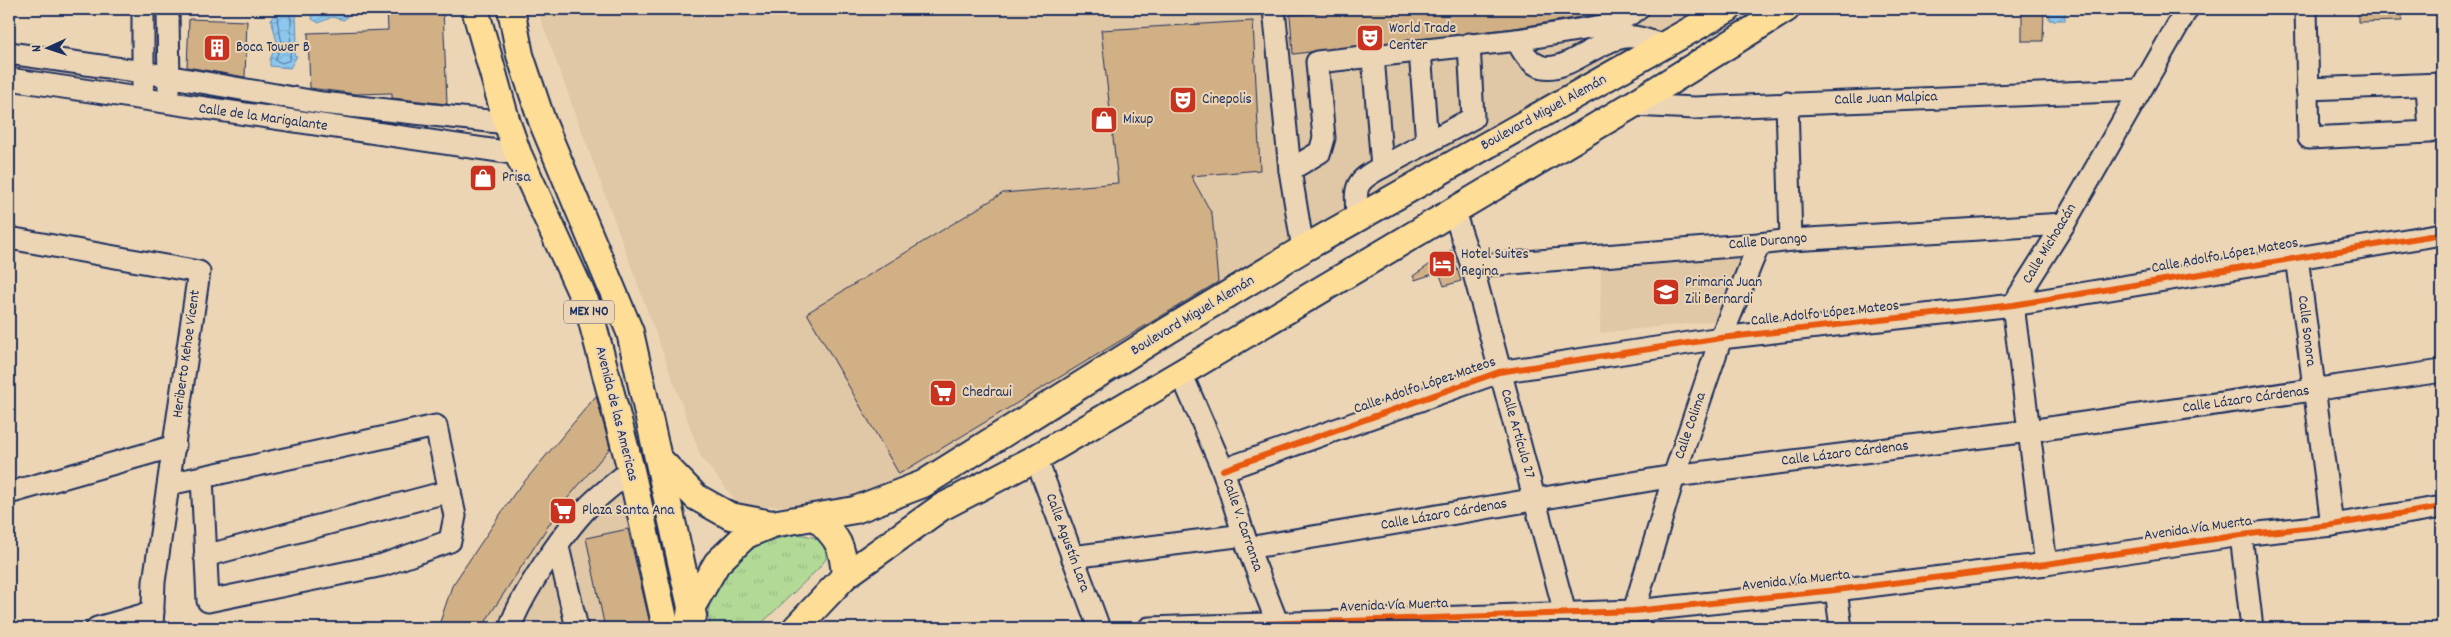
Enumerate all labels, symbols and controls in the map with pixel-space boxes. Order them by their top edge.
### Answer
place label: World Trade Center [1389,18,1457,57]
north arrow [22,22,72,72]
theatre icon: World Trade Center [1355,23,1385,53]
building icon: Boca Tower B [202,33,232,63]
place label: Boca Tower B [236,37,310,59]
text: N [27,45,47,53]
street label: Boulevard Miguel Alemán [1477,69,1611,157]
theatre icon: Cinepolis [1168,85,1198,115]
street label: Calle Juan Malpica [1834,86,1939,112]
place label: Cinepolis [1202,89,1252,111]
street label: Calle de la Marigalante [197,98,329,138]
shop icon: Mixup [1089,105,1119,135]
place label: Mixup [1123,109,1154,131]
shop icon: Prisa [468,163,498,193]
place label: Prisa [502,167,531,189]
street label: Calle Michoacán [2017,200,2083,288]
street label: Calle Durango [1728,228,1808,256]
street label: Calle Adolfo López Mateos [2150,232,2300,280]
place label: Hotel Suites Regina [1461,244,1529,283]
hotel icon: Hotel Suites Regina [1427,249,1457,279]
street label: Boulevard Miguel Alemán [1127,270,1259,362]
place label: Primaria Juan Zili Bernardi [1685,272,1762,311]
school or university icon: Primaria Juan Zili Bernardi [1651,277,1681,307]
street label: Heriberto Kehoe Vicent [167,288,207,419]
street label: Calle Sonora [2291,294,2321,369]
street label: Calle Adolfo López Mateos [1750,295,1900,333]
road number: MEX 140 [564,300,614,324]
street label: Avenida de las Americas [589,344,643,484]
street label: Calle Adolfo López Mateos [1351,351,1499,421]
supermarket icon: Chedraui [928,378,958,408]
street label: Calle Lázaro Cárdenas [2181,380,2311,420]
place label: Chedraui [962,382,1012,404]
street label: Calle Artículo 27 [1494,387,1540,482]
street label: Calle Colima [1669,389,1713,462]
street label: Calle Lázaro Cárdenas [1780,435,1910,473]
street label: Calle V. Carranza [1216,476,1269,575]
street label: Calle Agustín Lara [1039,491,1095,596]
street label: Calle Lázaro Cárdenas [1379,493,1509,537]
supermarket icon: Plaza Santa Ana [548,496,578,526]
place label: Plaza Santa Ana [582,500,675,522]
street label: Avenida Vía Muerta [2143,510,2254,547]
street label: Avenida Vía Muerta [1741,564,1852,598]
street label: Avenida Vía Muerta [1339,593,1450,619]

